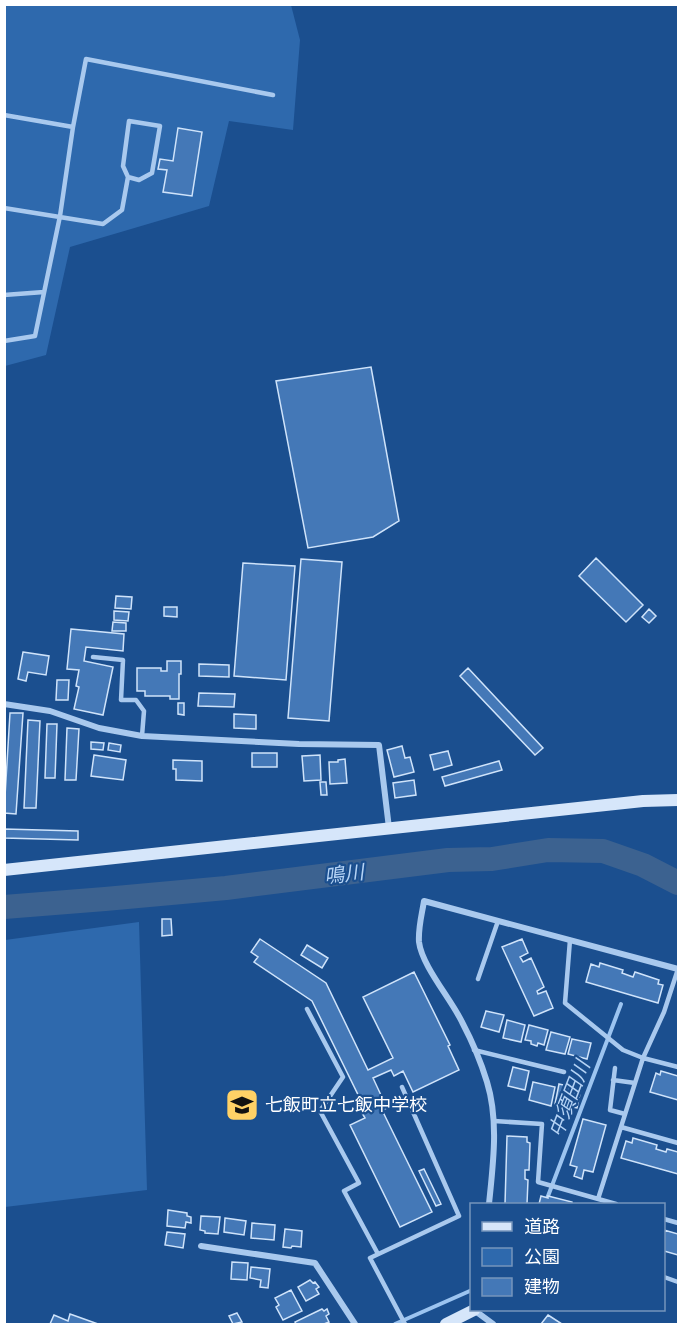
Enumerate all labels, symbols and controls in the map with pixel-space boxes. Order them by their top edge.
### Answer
water label: 鳴川 [323,858,367,887]
water label: 中須田川 [543,1055,594,1140]
school or university icon: 七飯町立七飯中学校 [224,1087,260,1123]
place label: 七飯町立七飯中学校 [265,1093,427,1115]
legend [470,1203,665,1311]
text: 道路 [524,1215,560,1237]
text: 公園 [524,1245,560,1267]
text: 建物 [524,1275,560,1297]

